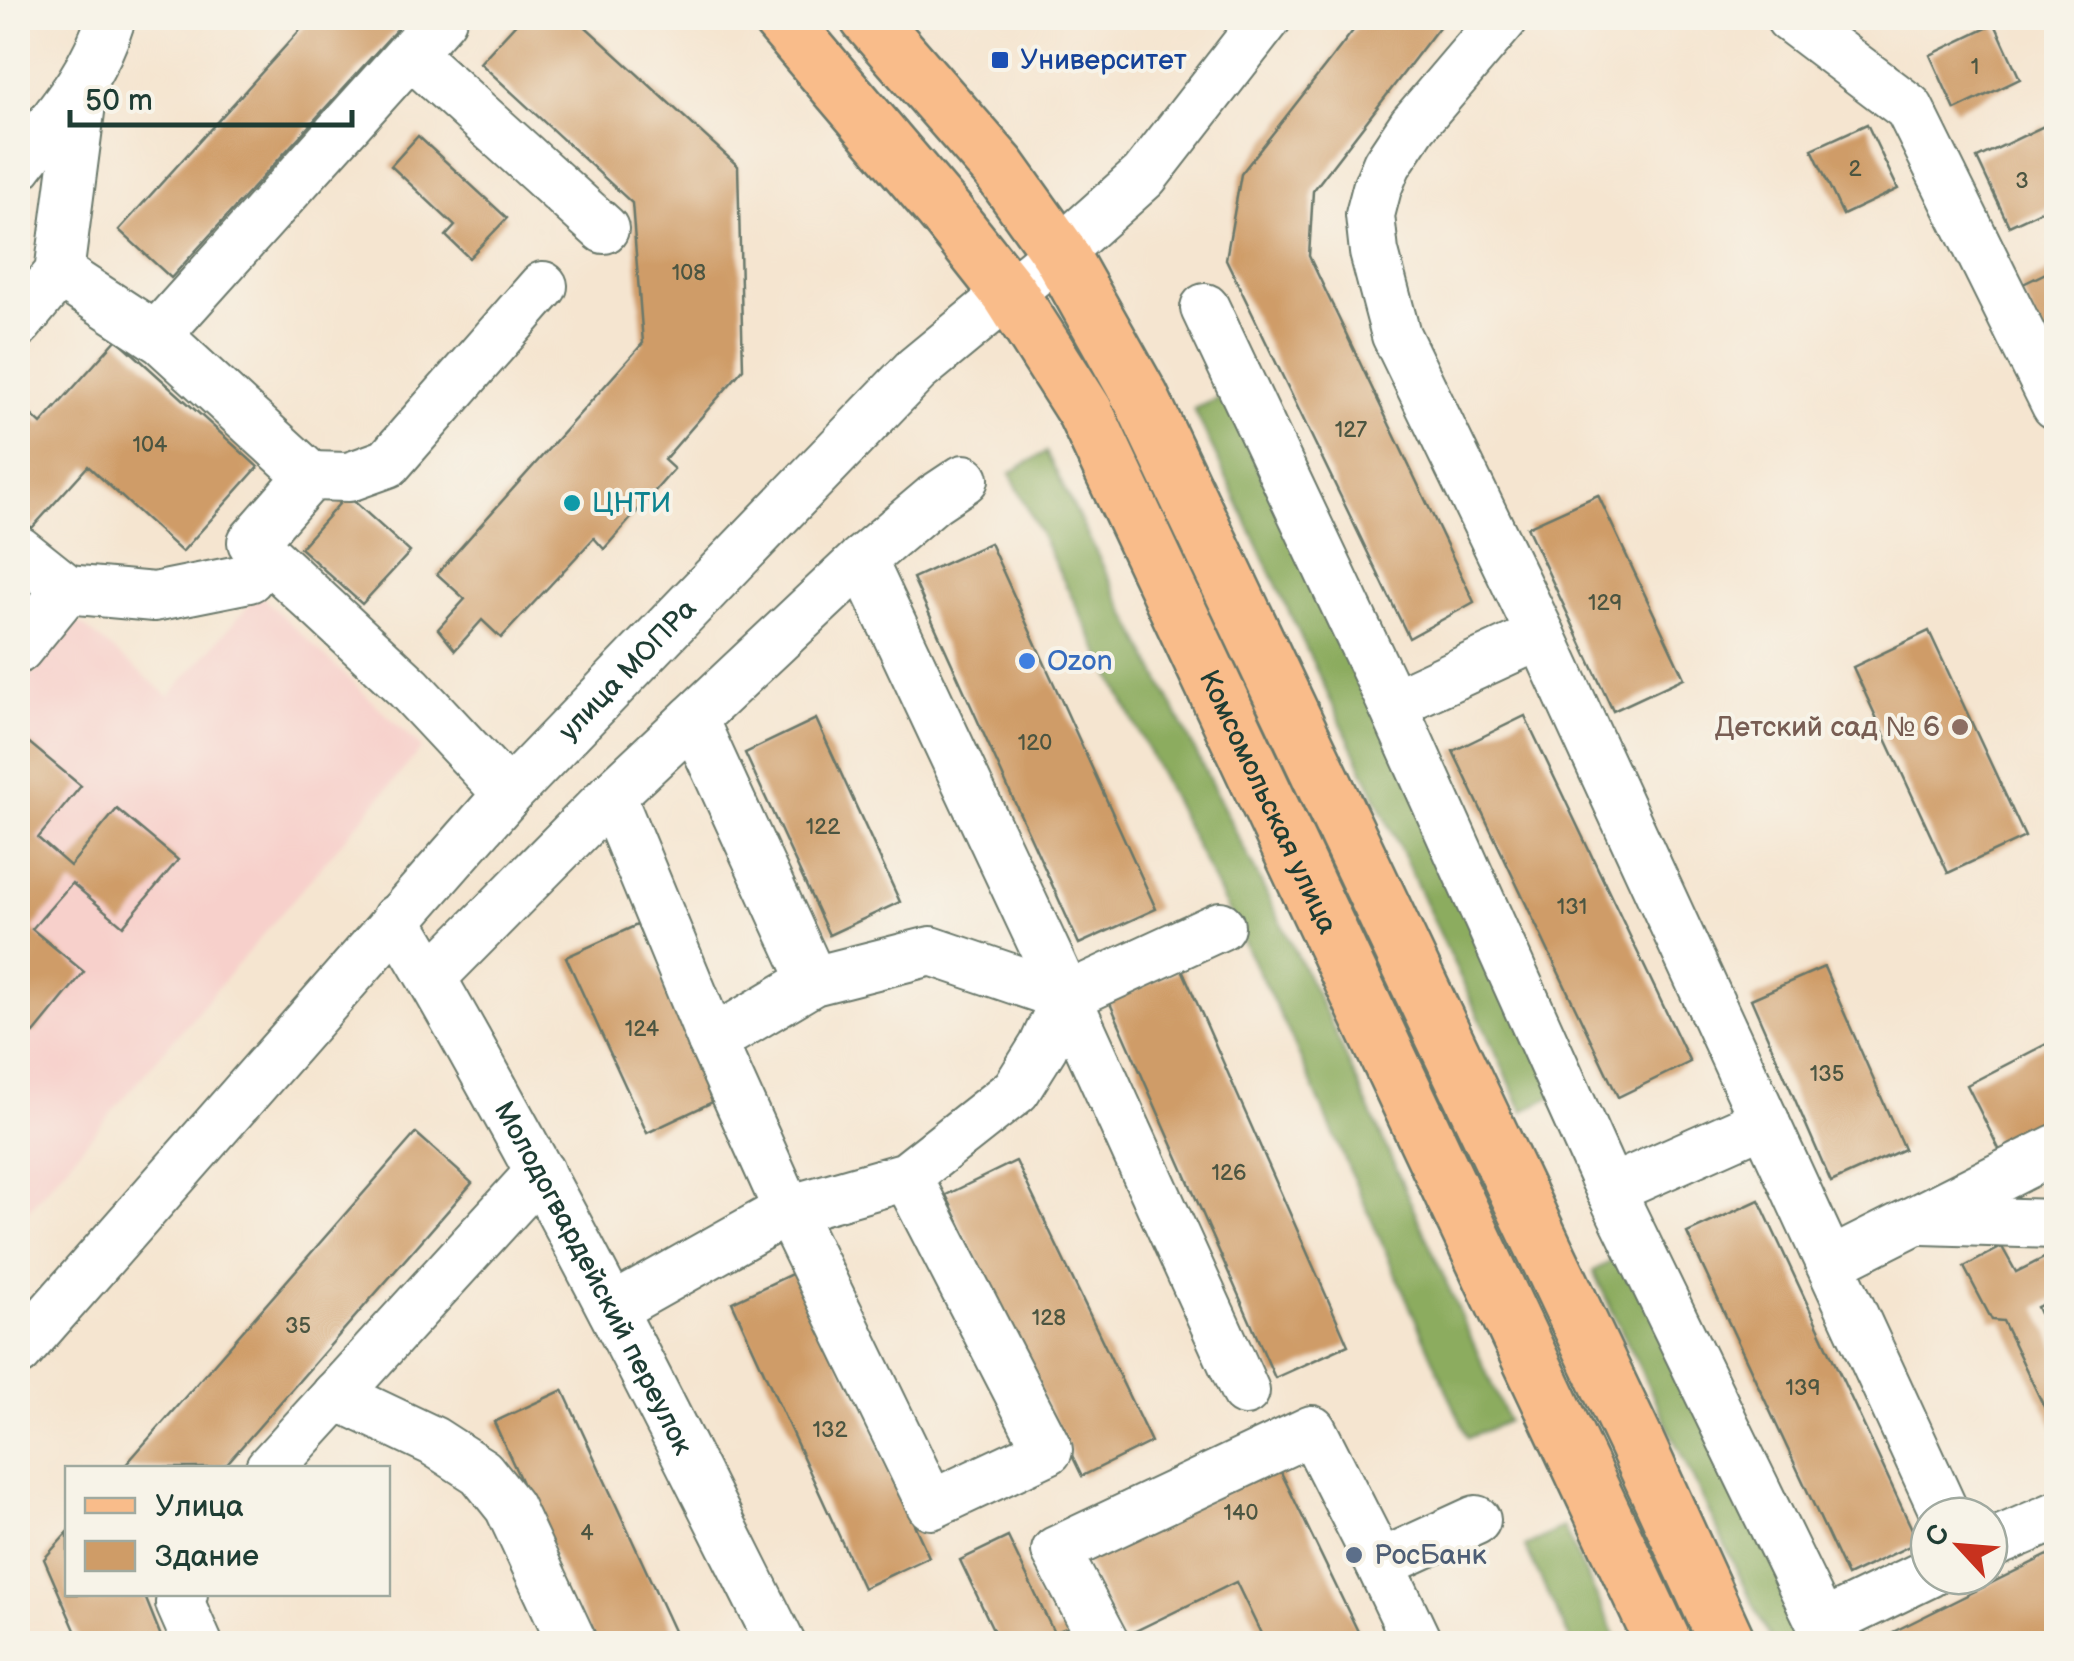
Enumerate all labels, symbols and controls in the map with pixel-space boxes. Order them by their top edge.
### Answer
place label: Университет [1020,44,1187,77]
marker: Университет [989,49,1011,71]
house number: 1 [1971,54,1979,81]
scale bar [70,65,352,127]
text: 50 m [85,83,153,119]
house number: 2 [1849,156,1862,183]
house number: 3 [2015,168,2029,195]
house number: 108 [672,260,706,287]
house number: 127 [1335,417,1367,444]
house number: 104 [133,432,168,459]
place label: ЦНТИ [592,487,671,520]
marker: ЦНТИ [561,492,583,514]
house number: 129 [1588,590,1622,617]
street label: улица МОПРа [552,592,703,747]
place label: Ozon [1047,645,1113,678]
marker: Ozon [1016,650,1038,672]
street label: Комсомольская улица [1192,665,1345,939]
place label: Детский сад № 6 [1715,711,1940,744]
marker: Детский сад № 6 [1949,716,1971,738]
house number: 120 [1018,730,1052,757]
house number: 122 [806,814,840,841]
house number: 131 [1557,894,1587,921]
house number: 124 [625,1016,660,1043]
house number: 135 [1810,1061,1844,1088]
street label: Молодогвардейский переулок [487,1096,700,1460]
house number: 126 [1212,1160,1246,1187]
house number: 128 [1032,1305,1066,1332]
house number: 35 [285,1313,311,1340]
house number: 139 [1786,1375,1820,1402]
house number: 132 [812,1417,848,1444]
legend [65,1466,390,1596]
text: Улица [155,1489,244,1525]
north arrow [1909,1496,2009,1596]
house number: 140 [1224,1500,1258,1527]
text: С [1919,1519,1957,1552]
house number: 4 [580,1520,594,1547]
text: Здание [155,1539,259,1575]
place label: РосБанк [1374,1539,1487,1572]
marker: РосБанк [1343,1544,1365,1566]

